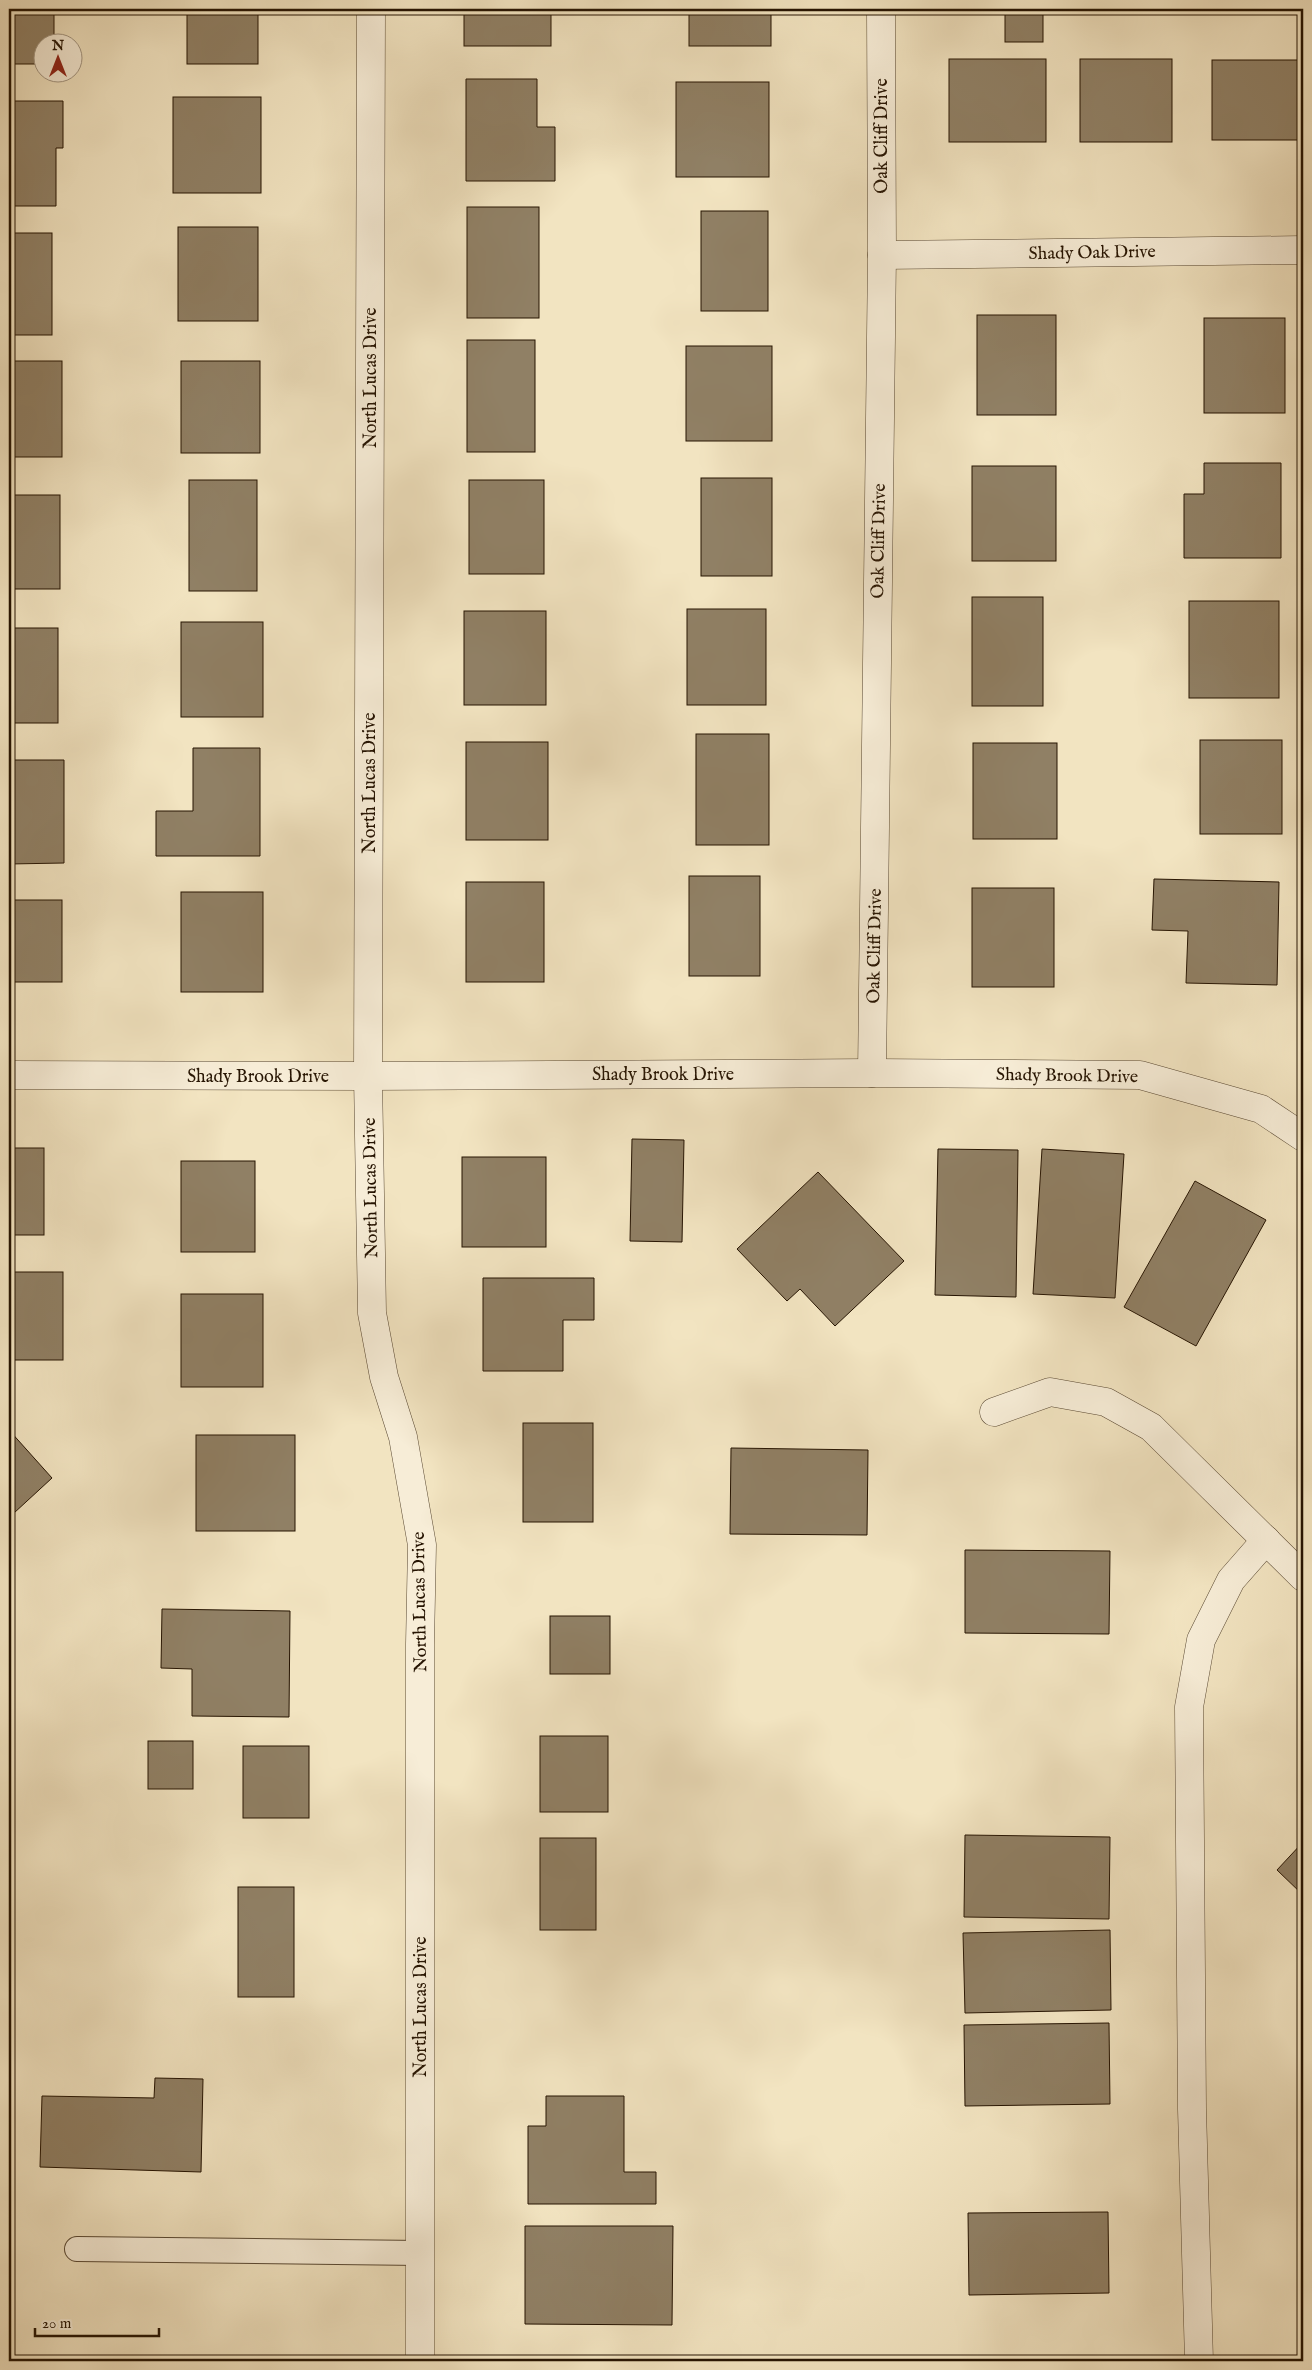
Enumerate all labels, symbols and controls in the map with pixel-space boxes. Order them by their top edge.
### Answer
north arrow [32,32,82,82]
text: N [51,37,64,55]
street label: Oak Cliff Drive [871,78,894,194]
street label: Shady Oak Drive [1028,241,1156,266]
street label: North Lucas Drive [360,308,383,448]
street label: Oak Cliff Drive [867,483,892,599]
street label: North Lucas Drive [359,713,382,853]
street label: Oak Cliff Drive [863,888,888,1004]
street label: Shady Brook Drive [592,1064,734,1087]
street label: Shady Brook Drive [996,1064,1138,1089]
street label: Shady Brook Drive [187,1066,329,1089]
street label: North Lucas Drive [359,1117,384,1259]
street label: North Lucas Drive [408,1531,433,1673]
street label: North Lucas Drive [410,1937,433,2077]
scale bar [35,2305,159,2337]
text: 20 m [42,2314,72,2333]

